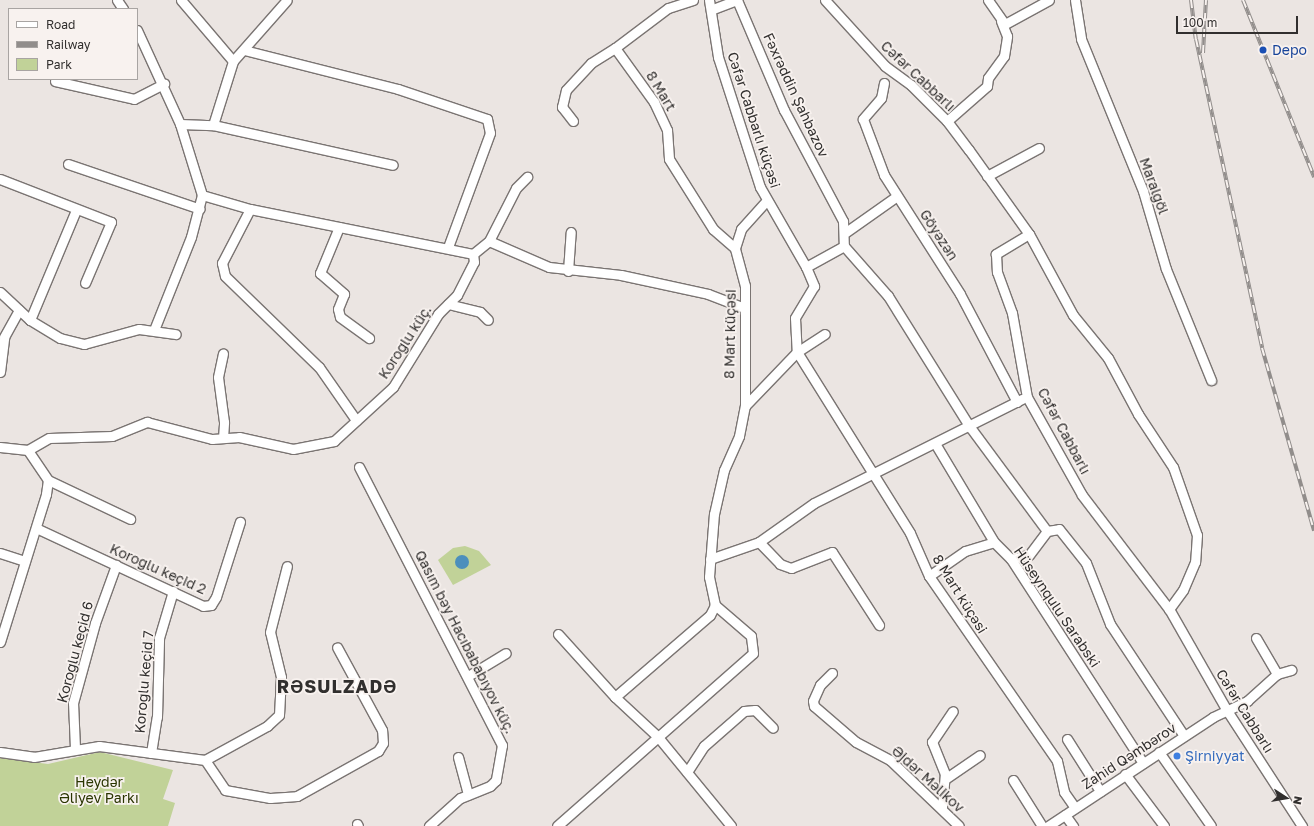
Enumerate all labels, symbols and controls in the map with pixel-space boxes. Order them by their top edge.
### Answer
legend [8,8,138,80]
scale bar [1178,8,1300,34]
text: 100 m [1183,15,1217,30]
text: Road [46,17,75,32]
street label: Fəxrəddin Şahbazov [760,30,832,160]
text: Railway [46,37,91,52]
street label: Cəfər Cabbarlı [877,37,959,115]
place label: Depo [1272,42,1307,58]
marker: Depo [1257,44,1269,56]
street label: Cəfər Cabbarlı küçəsi [724,50,784,190]
text: Park [46,57,72,72]
street label: 8 Mart [643,68,679,114]
street label: Maralgöl [1136,155,1172,217]
street label: Göyəzən [916,206,962,264]
street label: 8 Mart küçəsi [721,289,739,379]
street label: Koroğlu küç. [375,302,435,382]
street label: Cəfər Cabbarlı [1034,385,1094,477]
street label: Koroğlu keçid 2 [107,540,209,598]
street label: Hüseynqulu Sarabski [1010,543,1104,671]
street label: Qasım bəy Hacıbababıyov küç. [411,548,519,736]
street label: 8 Mart küçəsi [929,551,991,637]
street label: Koroğlu keçid 6 [53,599,97,705]
street label: Koroğlu keçid 7 [131,630,157,734]
street label: Cəfər Cabbarlı [1213,666,1277,756]
district label: RƏSULZADƏ [277,675,397,697]
street label: Zahid Qəmbərov [1079,719,1179,793]
street label: Əjdər Məlikov [888,742,968,816]
place label: Şirniyyat [1185,748,1245,764]
marker: Şirniyyat [1172,751,1182,761]
park label: Heydər Əliyev Parkı [59,774,139,806]
north arrow [1266,778,1306,818]
text: N [1291,795,1305,806]

